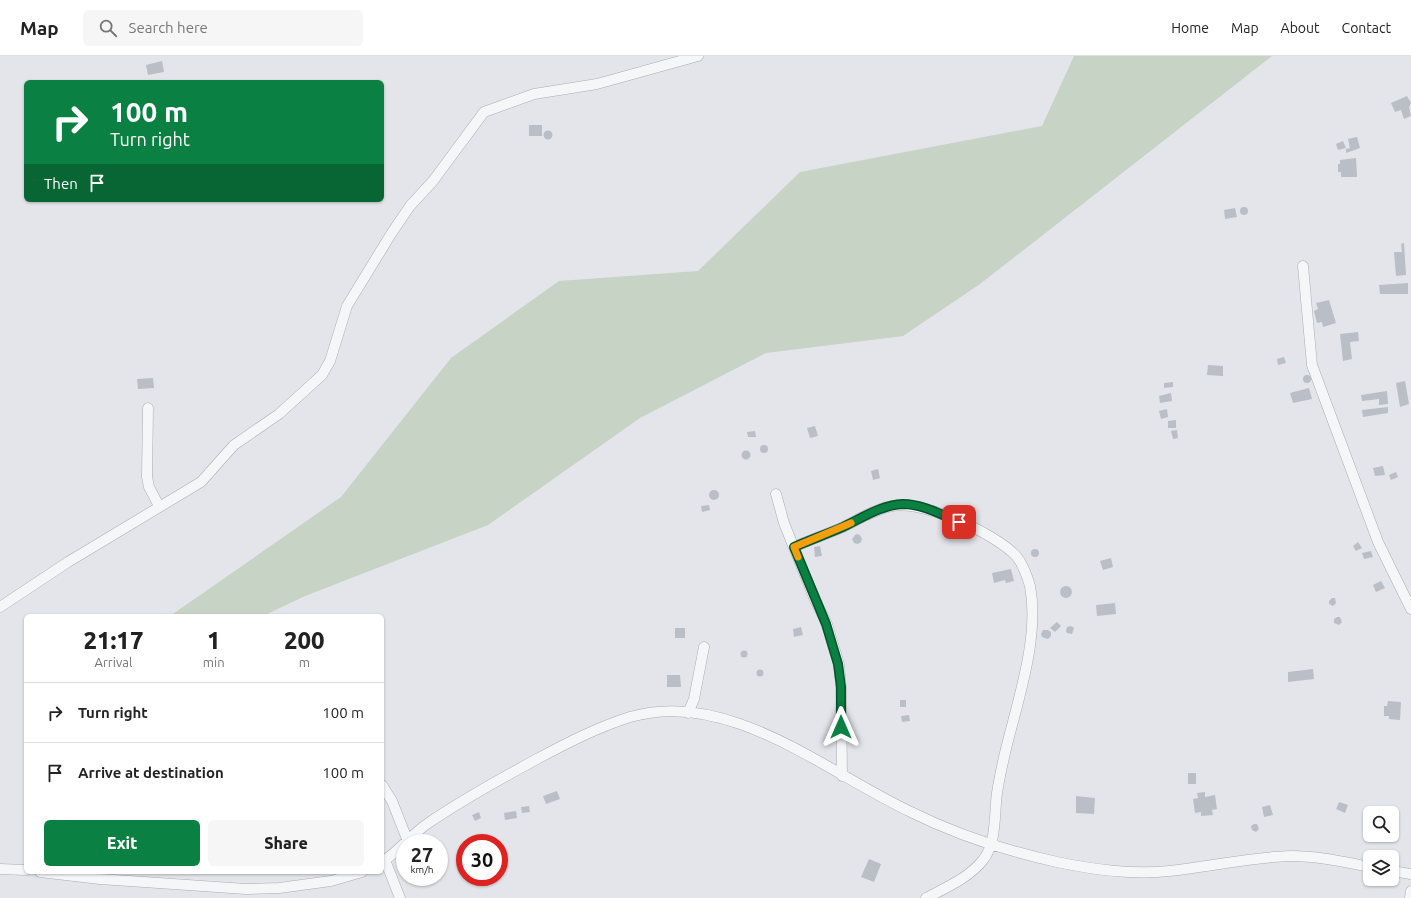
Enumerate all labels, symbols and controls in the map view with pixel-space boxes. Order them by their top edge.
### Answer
search box [83,10,363,46]
text: Map [20,17,59,39]
icon: search [97,17,119,39]
text: Search here [129,19,208,36]
text: Home [1171,20,1209,36]
text: Map [1231,20,1259,36]
text: About [1281,20,1320,36]
text: Contact [1342,20,1391,36]
icon: right [44,96,96,148]
text: 100 m [110,96,188,127]
text: Turn right [110,129,190,149]
icon: arrive [86,172,108,194]
text: Then [44,175,78,192]
pin [942,505,976,539]
icon: arrive [948,511,970,533]
text: 21:17 [83,627,143,654]
text: 1 [207,627,220,654]
text: 200 [284,627,325,654]
text: Arrival [94,655,132,669]
text: min [203,655,225,669]
text: m [299,655,310,669]
icon: right [44,702,66,724]
text: Turn right [78,704,148,721]
text: 100 m [322,704,364,721]
position arrow [820,706,862,748]
icon: arrive [44,762,66,784]
text: Arrive at destination [78,764,224,781]
text: 100 m [322,764,364,781]
map controls [1363,806,1399,886]
button: search [1363,806,1399,842]
button: Exit [44,820,200,866]
button: Share [208,820,364,866]
speed limit sign: 30 [456,834,508,886]
text: 27 [411,843,433,866]
button: layers [1363,850,1399,886]
text: km/h [410,864,434,875]

